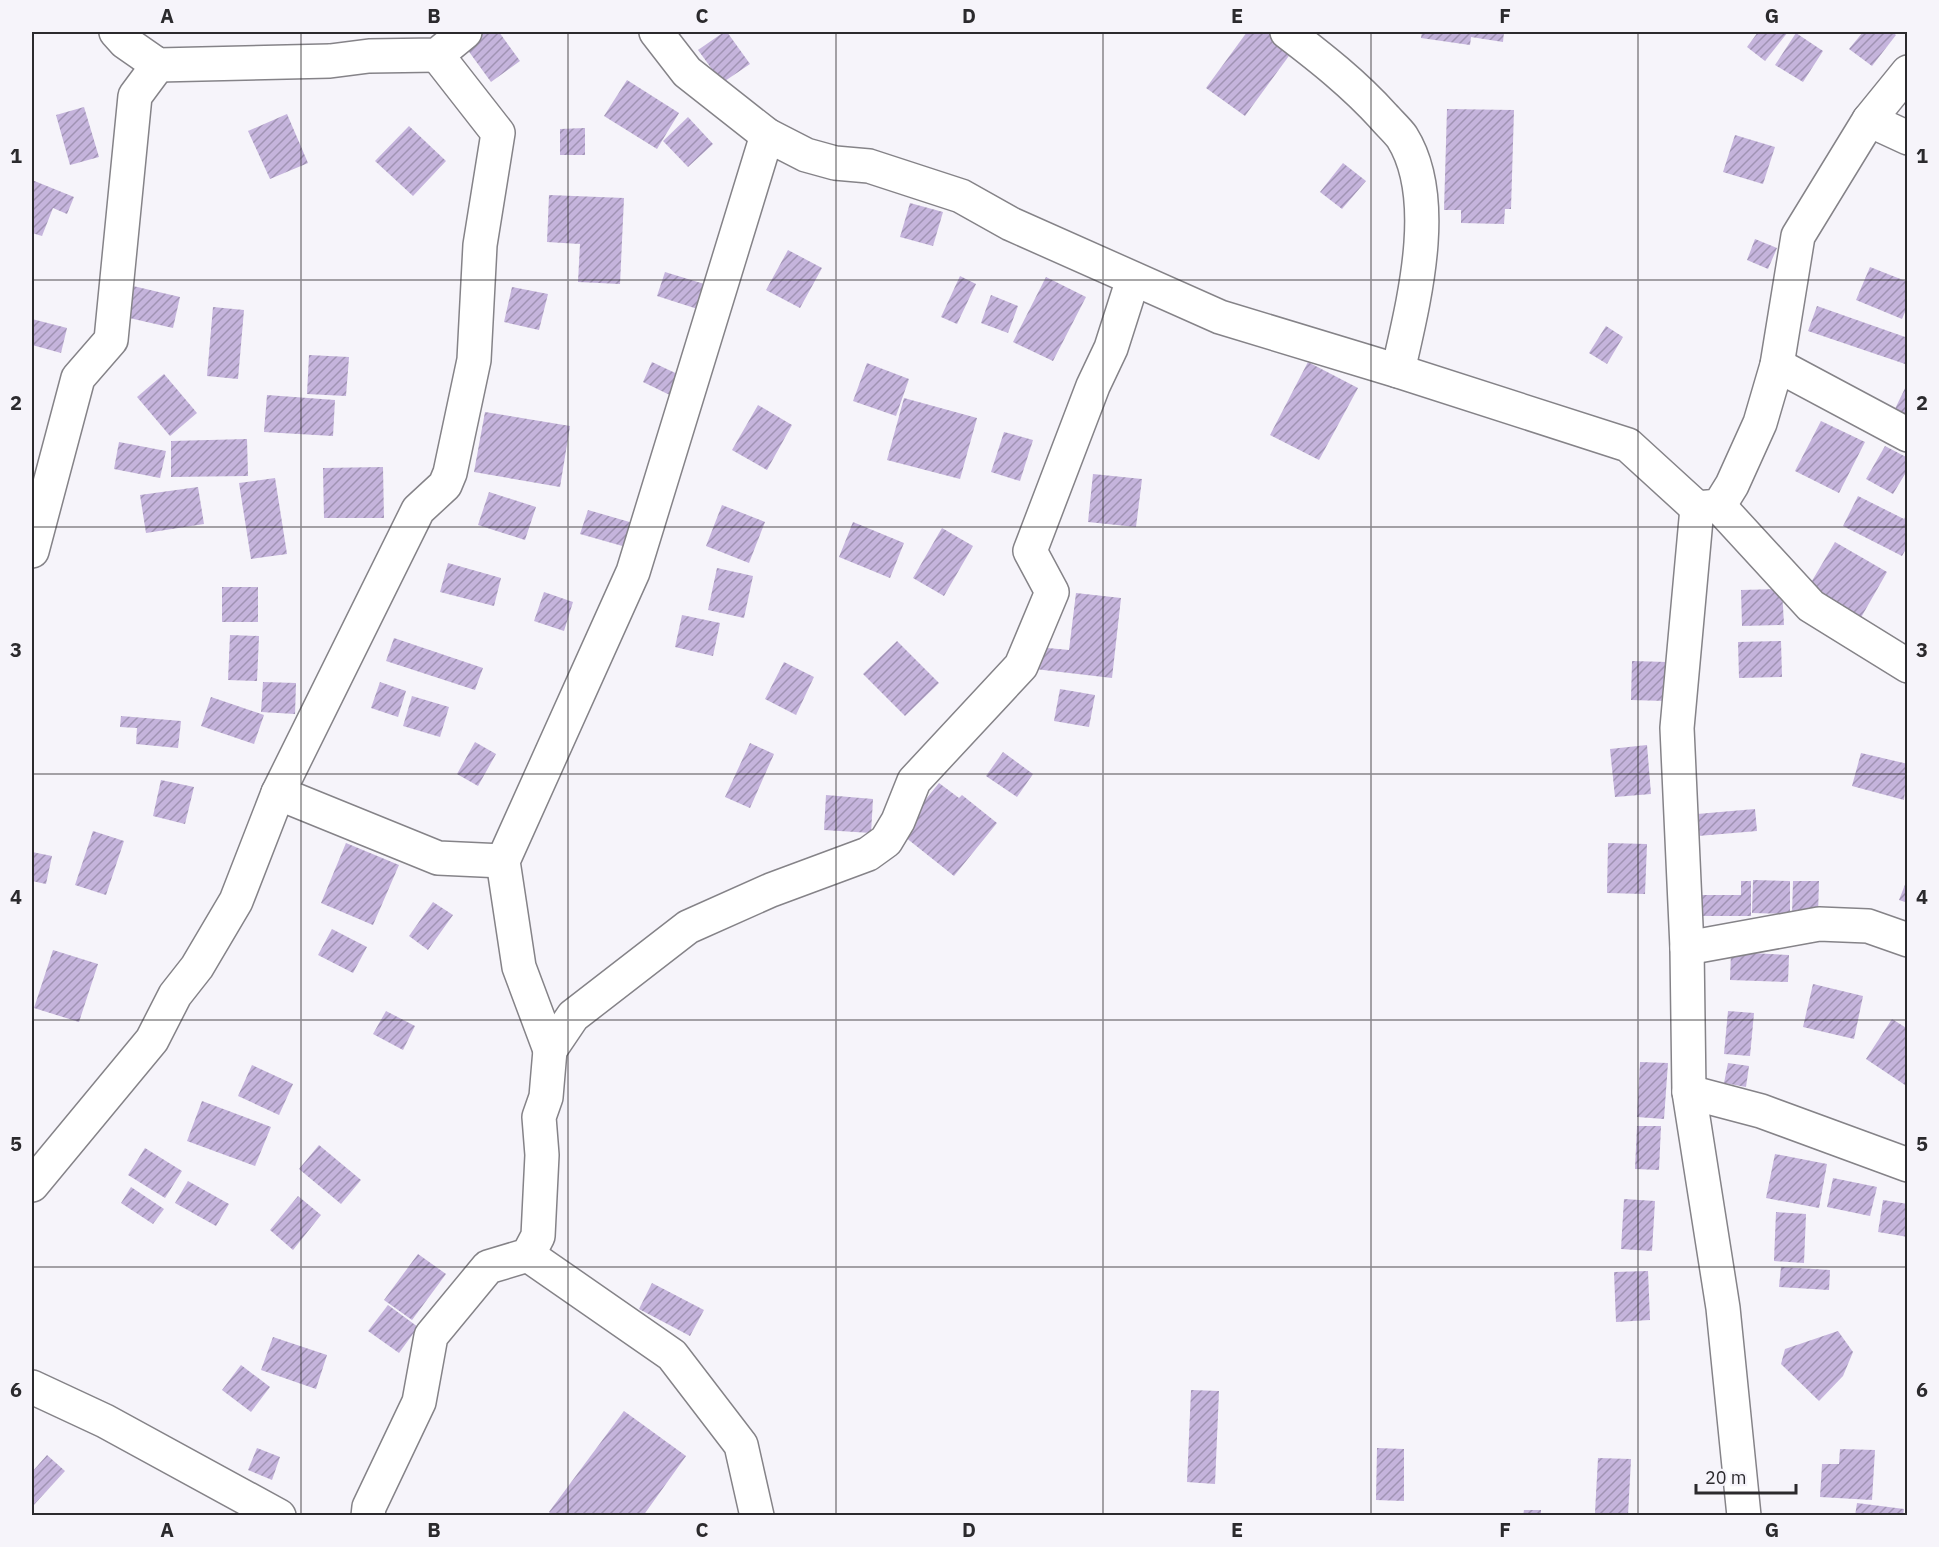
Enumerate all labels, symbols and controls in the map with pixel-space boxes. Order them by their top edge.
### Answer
text: A [160,2,174,29]
text: B [427,2,441,29]
text: C [695,2,709,29]
text: D [962,2,976,29]
text: E [1231,2,1243,29]
text: F [1499,2,1511,29]
text: G [1765,2,1779,29]
text: 1 [10,142,22,169]
text: 1 [1916,142,1928,169]
text: 2 [10,389,22,416]
text: 2 [1916,389,1928,416]
text: 3 [10,636,22,663]
text: 3 [1916,636,1928,663]
text: 4 [10,883,22,910]
text: 4 [1916,883,1928,910]
text: 5 [10,1130,22,1157]
text: 5 [1916,1130,1928,1157]
text: 6 [10,1376,22,1403]
text: 6 [1916,1376,1928,1403]
scale bar [1696,1457,1796,1495]
text: 20 m [1705,1466,1747,1489]
text: A [160,1516,174,1543]
text: B [427,1516,441,1543]
text: C [695,1516,709,1543]
text: D [962,1516,976,1543]
text: E [1231,1516,1243,1543]
text: F [1499,1516,1511,1543]
text: G [1765,1516,1779,1543]

